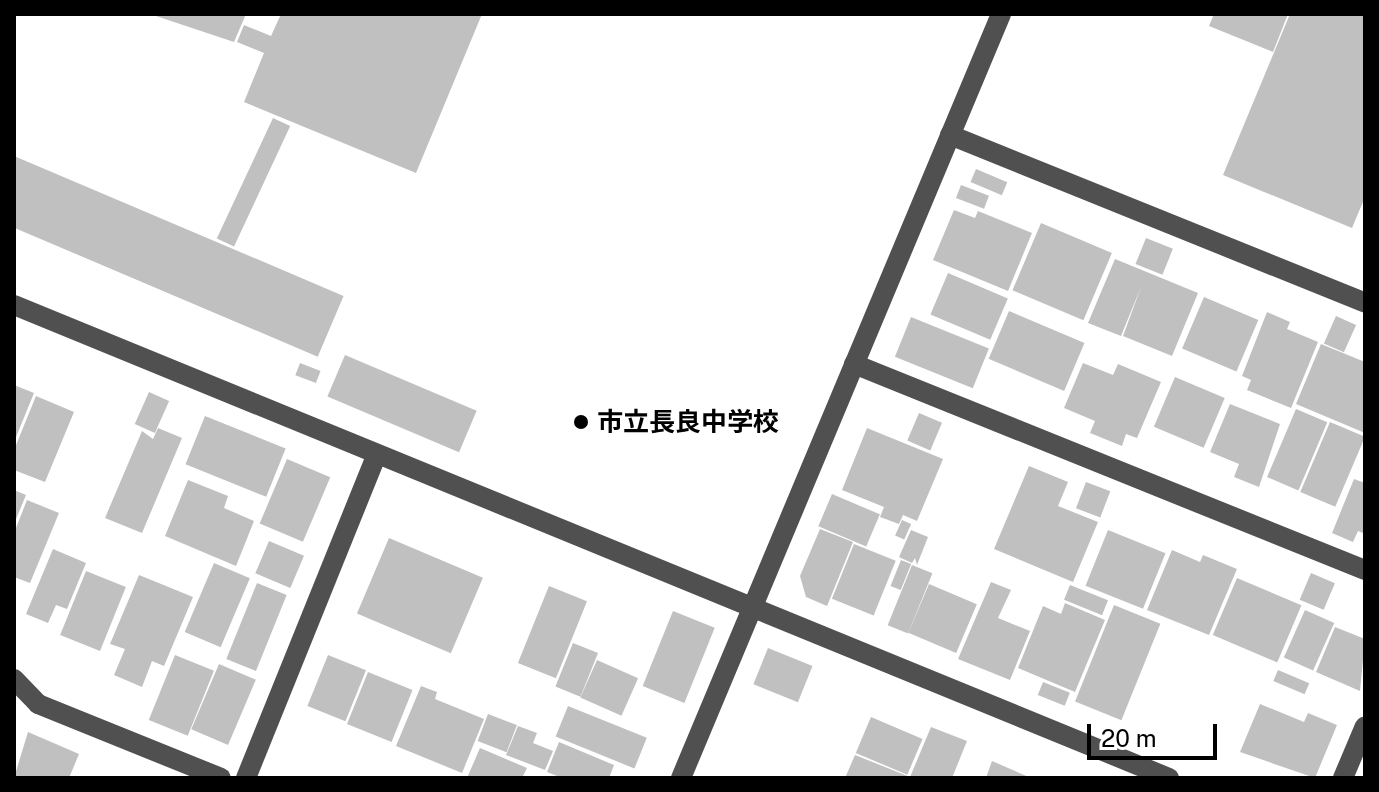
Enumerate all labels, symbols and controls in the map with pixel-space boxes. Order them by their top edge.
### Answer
place label: 市立長良中学校 [597,406,779,438]
marker: 市立長良中学校 [572,413,590,431]
scale bar [1091,708,1221,758]
text: 20 m [1101,724,1157,752]

